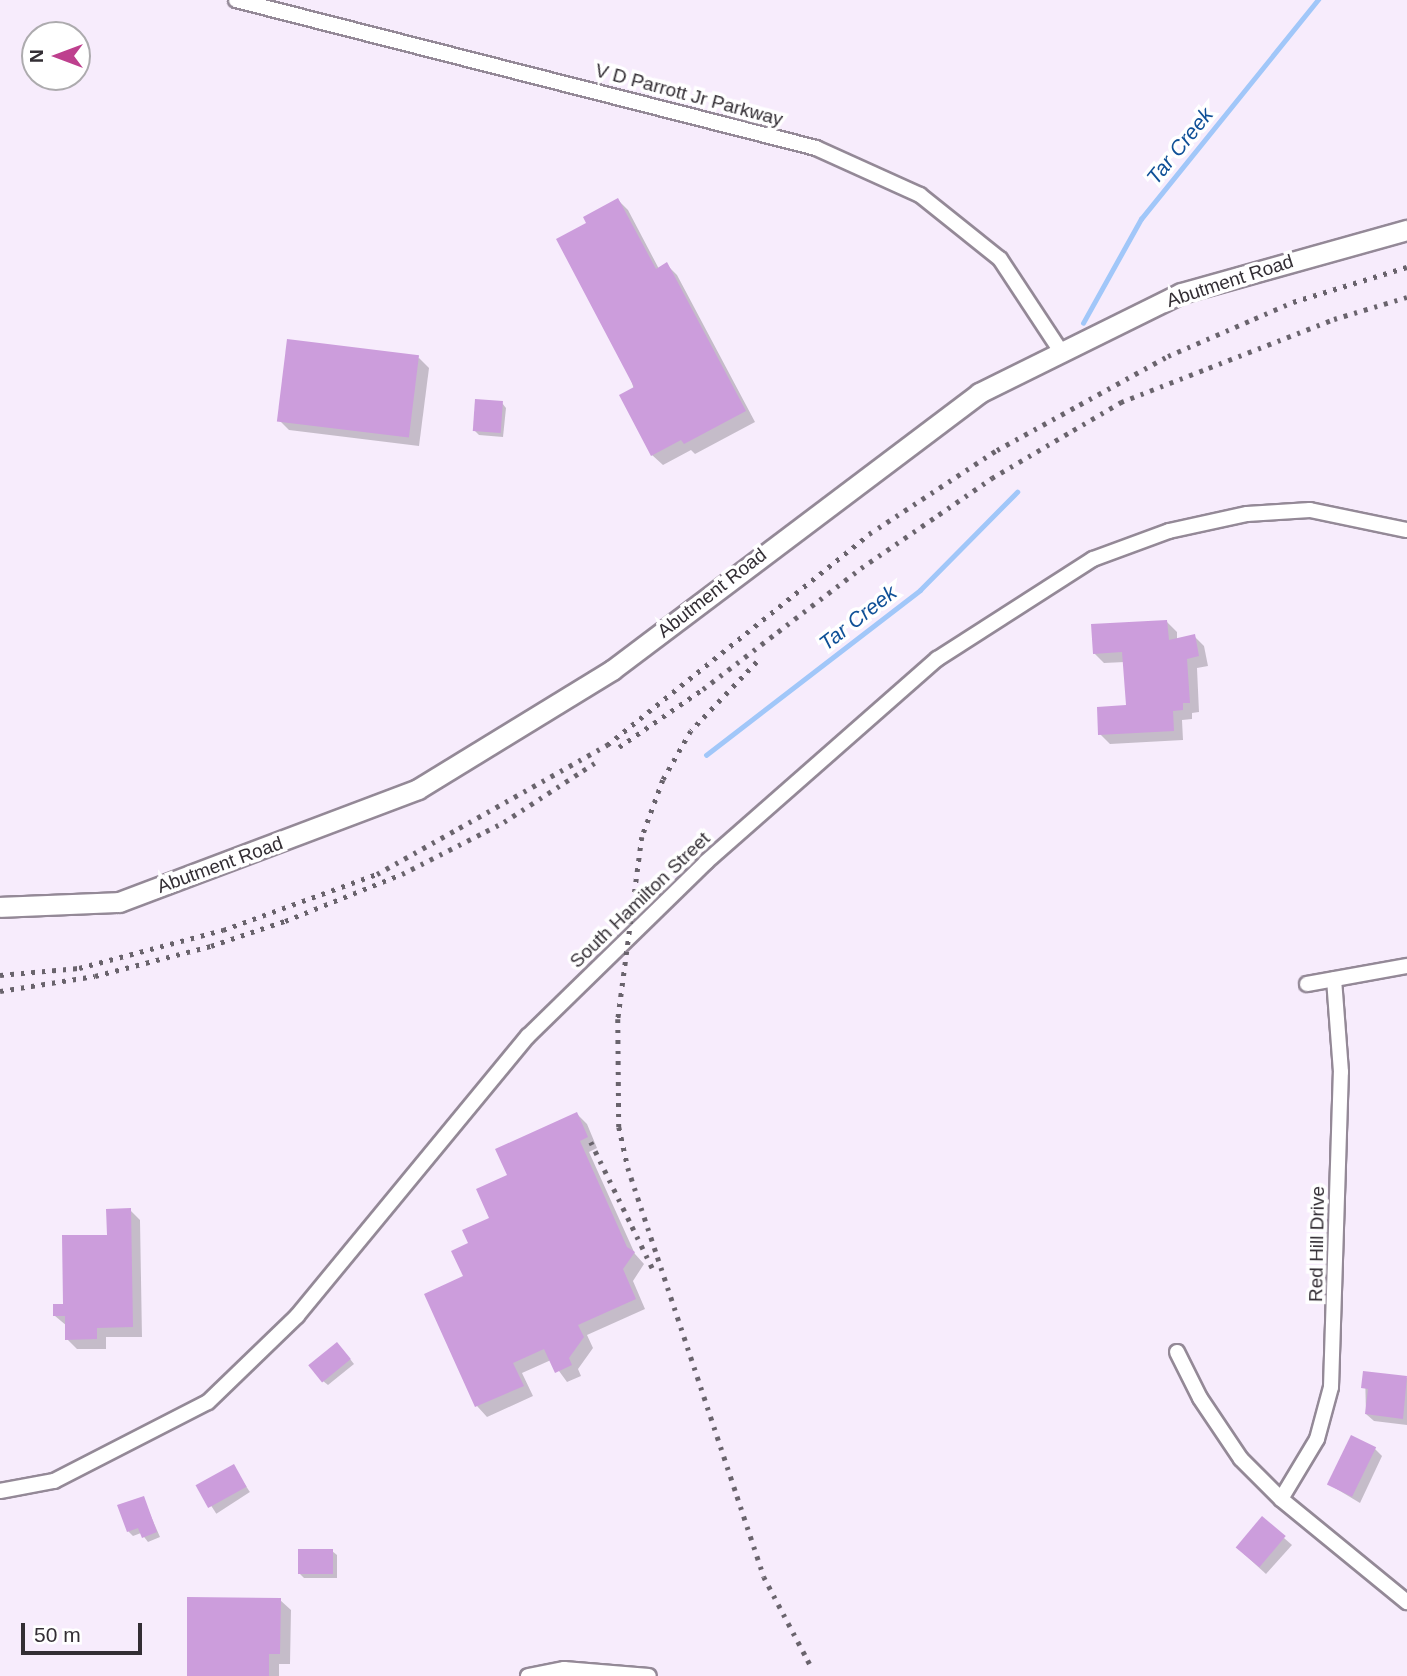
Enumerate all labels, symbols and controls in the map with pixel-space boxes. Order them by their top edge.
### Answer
north arrow [21,21,91,91]
text: N [26,49,47,63]
street label: V D Parrott Jr Parkway [593,59,785,131]
water label: Tar Creek [1141,103,1219,189]
street label: Abutment Road [1164,250,1296,312]
street label: Abutment Road [653,543,771,643]
water label: Tar Creek [814,580,902,656]
street label: South Hamilton Street [565,827,715,973]
street label: Abutment Road [154,832,286,898]
street label: Red Hill Drive [1305,1186,1329,1302]
scale bar [24,1610,145,1654]
text: 50 m [34,1623,81,1646]

